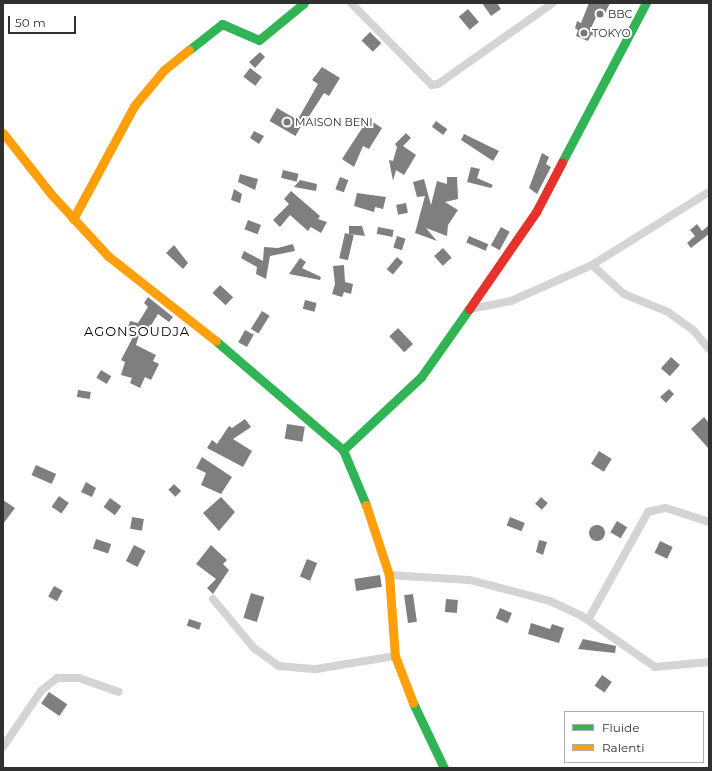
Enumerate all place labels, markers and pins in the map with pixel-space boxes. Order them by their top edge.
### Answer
place label: BBC [608,7,632,21]
marker: BBC [595,9,605,19]
place label: TOKYO [592,26,631,40]
marker: TOKYO [579,28,589,38]
place label: MAISON BENI [295,115,372,129]
marker: MAISON BENI [282,117,292,127]

